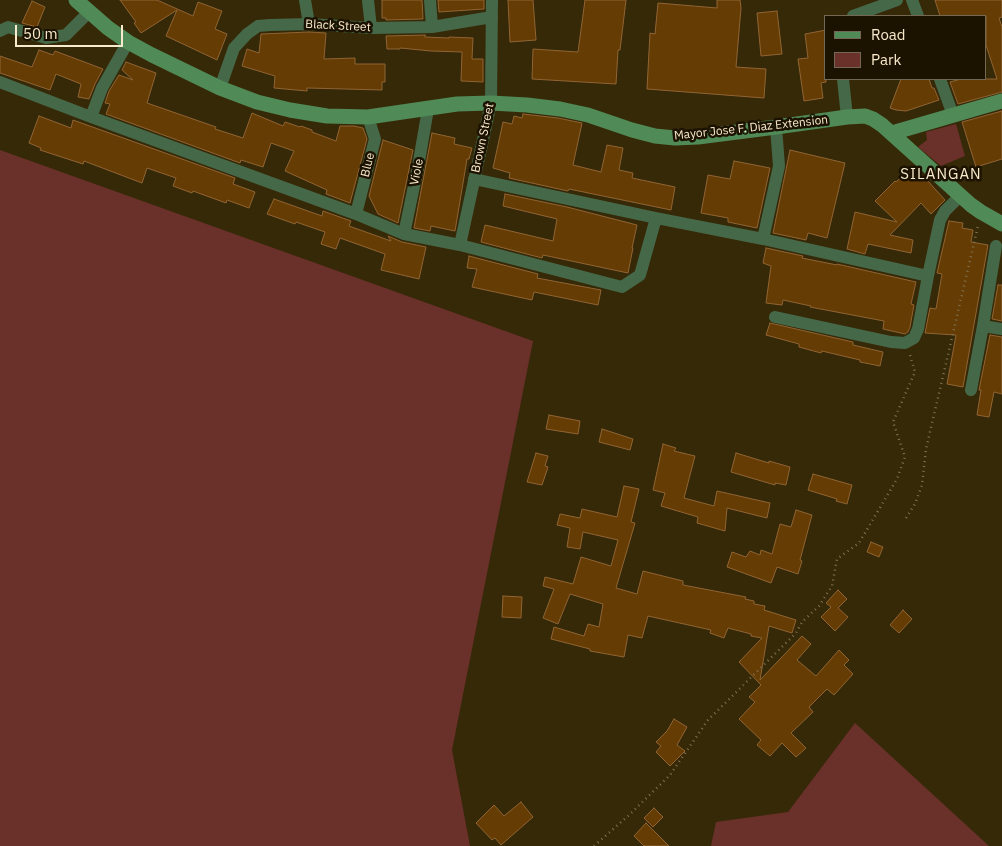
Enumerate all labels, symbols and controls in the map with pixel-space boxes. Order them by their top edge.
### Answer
scale bar [18,15,125,47]
legend [824,15,987,80]
street label: Black Street [305,17,371,35]
text: 50 m [23,24,58,43]
text: Road [871,25,906,44]
text: Park [871,50,901,69]
street label: Brown Street [469,102,497,174]
street label: Mayor Jose F. Diaz Extension [673,113,829,143]
street label: Blue [358,151,378,179]
street label: Viole [407,157,427,187]
district label: SILANGAN [899,166,983,184]

